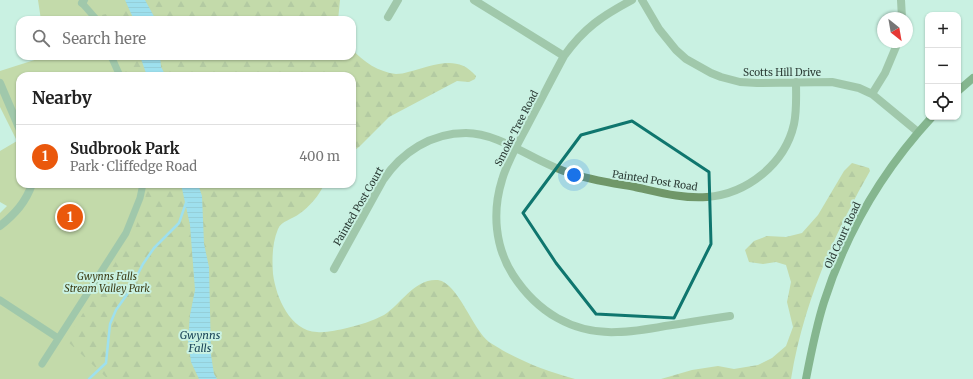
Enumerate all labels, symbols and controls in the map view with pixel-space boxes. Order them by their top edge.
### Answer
north arrow [877,12,913,48]
map controls [925,12,961,120]
button: + [925,12,961,48]
search box [16,16,356,60]
icon: search [30,27,52,49]
text: Search here [62,29,146,48]
button: − [925,48,961,84]
street label: Scotts Hill Drive [743,66,821,79]
button: locate [925,84,961,120]
text: Nearby [32,87,92,109]
street label: Smoke Tree Road [492,88,541,168]
text: Sudbrook Park [70,139,179,158]
text: 1 [42,148,48,165]
text: 400 m [299,148,340,165]
text: Park · Cliffedge Road [70,158,197,175]
street label: Painted Post Court [331,164,386,248]
your location [564,165,584,185]
street label: Painted Post Road [611,167,699,194]
street label: Old Court Road [821,200,864,271]
pin: 1 [57,202,83,232]
park label: Gwynns Falls Stream Valley Park [64,270,150,295]
water label: Gwynns Falls [180,328,221,355]

